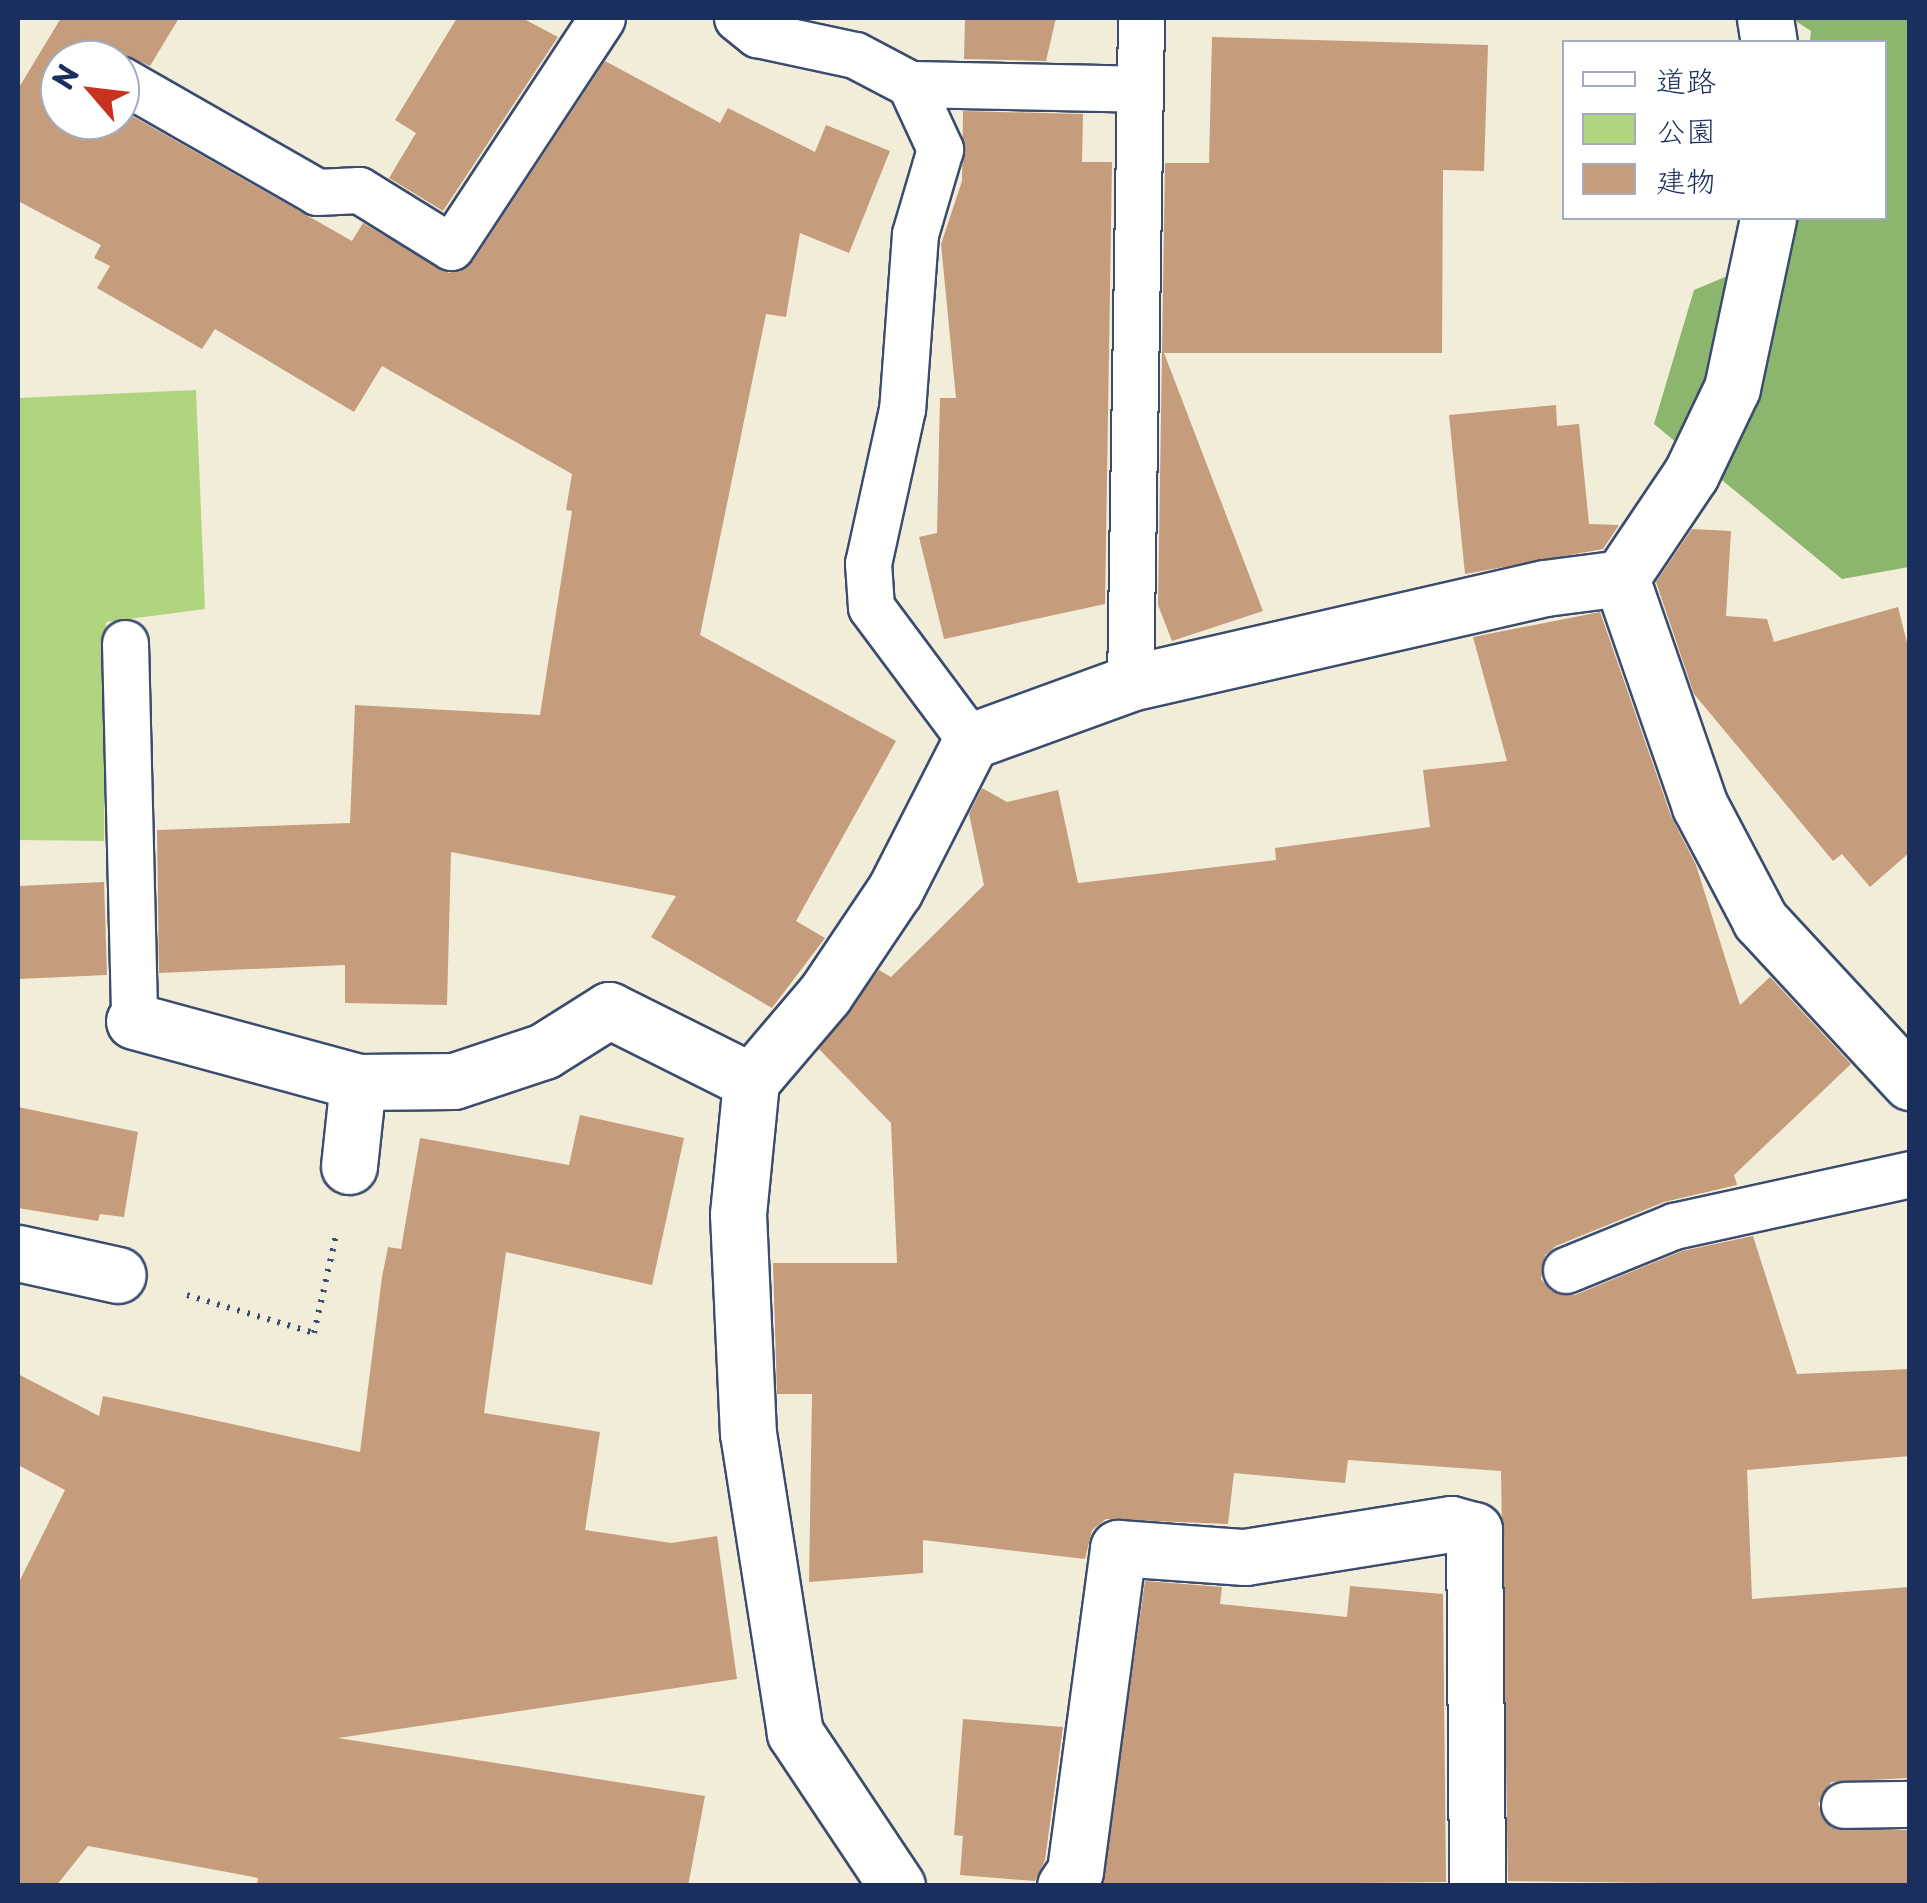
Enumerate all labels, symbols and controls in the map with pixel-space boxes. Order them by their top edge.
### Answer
north arrow [40,40,140,140]
legend [1562,40,1887,220]
text: N [41,57,89,97]
text: 道路 [1656,57,1716,102]
text: 公園 [1656,107,1716,152]
text: 建物 [1656,157,1716,202]

